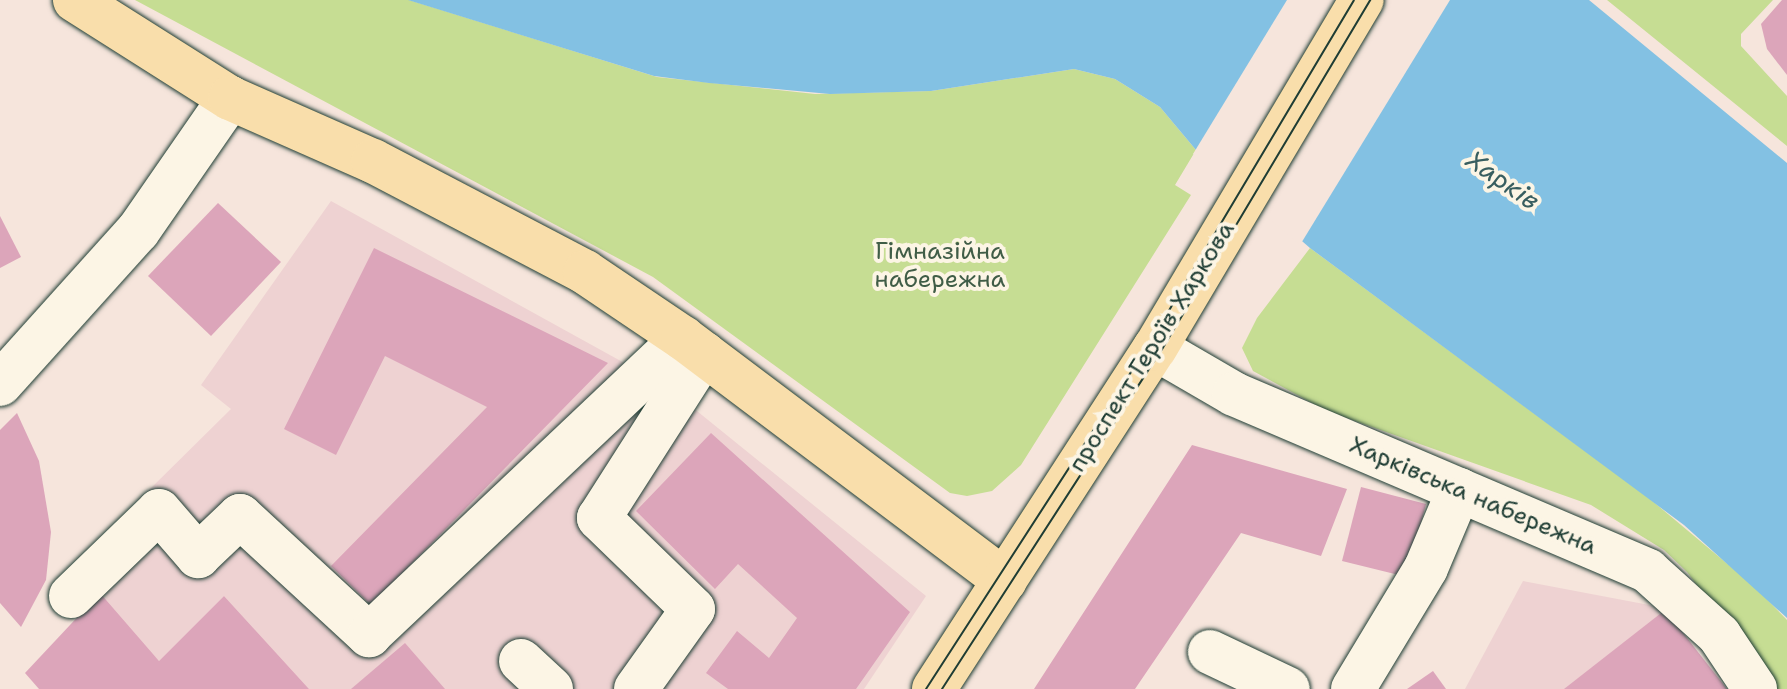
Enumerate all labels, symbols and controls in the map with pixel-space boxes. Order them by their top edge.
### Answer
water label: Харків [1460,144,1546,216]
street label: проспект Героїв Харкова [1063,217,1241,477]
park label: Гімназійна набережна [875,238,1005,294]
street label: Харківська набережна [1345,431,1601,561]

